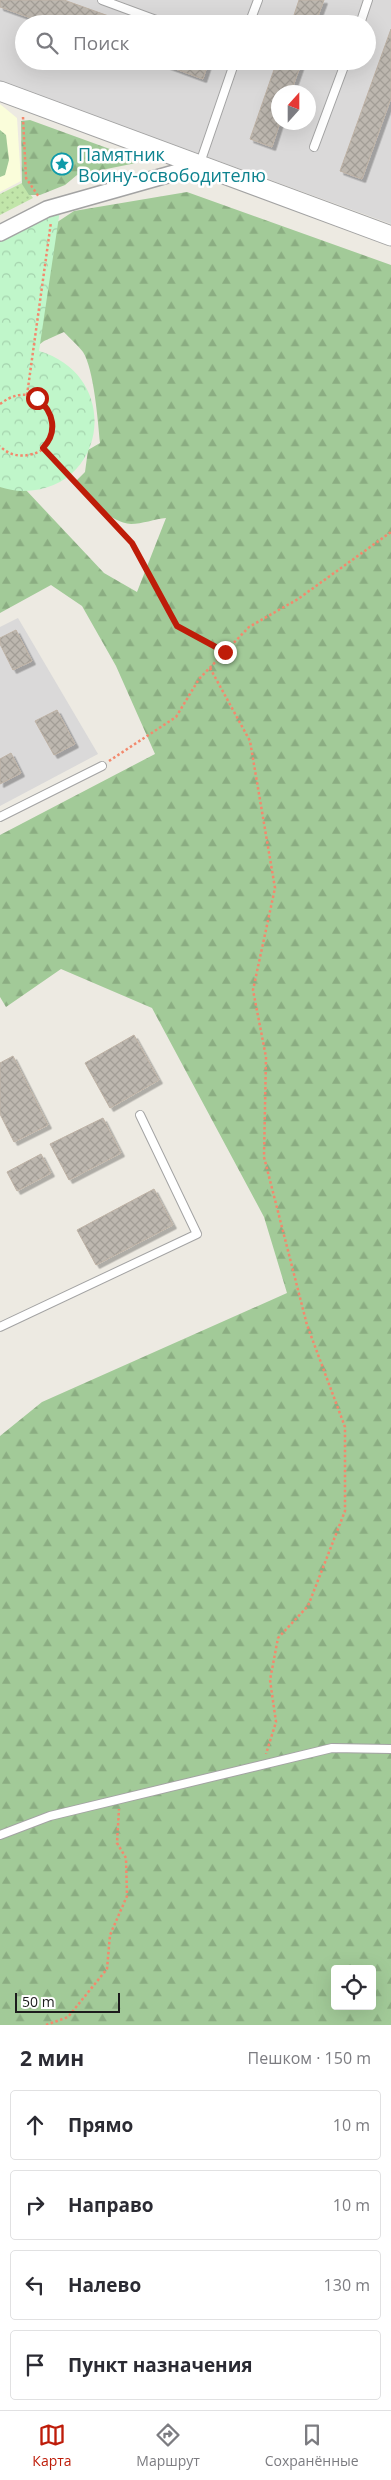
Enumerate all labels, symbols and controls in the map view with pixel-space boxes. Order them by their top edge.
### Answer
search box [15,15,376,70]
icon: search [33,29,61,57]
text: Поиск [73,30,129,56]
north arrow [271,85,316,130]
place label: Памятник Воину-освободителю [78,142,266,187]
place icon: Памятник Воину-освободителю [50,152,74,176]
route start [26,387,49,410]
route end [214,641,237,664]
map controls [331,1965,376,2010]
button: locate [331,1965,376,2010]
scale bar [15,1990,120,2013]
text: 50 m [22,1992,55,2011]
text: 2 мин [20,2044,84,2072]
text: Пешком · 150 m [248,2047,371,2069]
icon: ahead [21,2111,49,2139]
text: Прямо [68,2112,133,2138]
text: 10 m [333,2114,370,2136]
icon: right [21,2191,49,2219]
text: Направо [68,2192,154,2218]
text: 10 m [333,2194,370,2216]
icon: left [21,2271,49,2299]
text: Налево [68,2272,141,2298]
text: 130 m [324,2274,370,2296]
icon: arrive [21,2351,49,2379]
text: Пункт назначения [68,2352,253,2378]
tab: Карта [32,2421,72,2470]
tab: Маршрут [136,2421,200,2470]
tab: Сохранённые [265,2421,359,2470]

